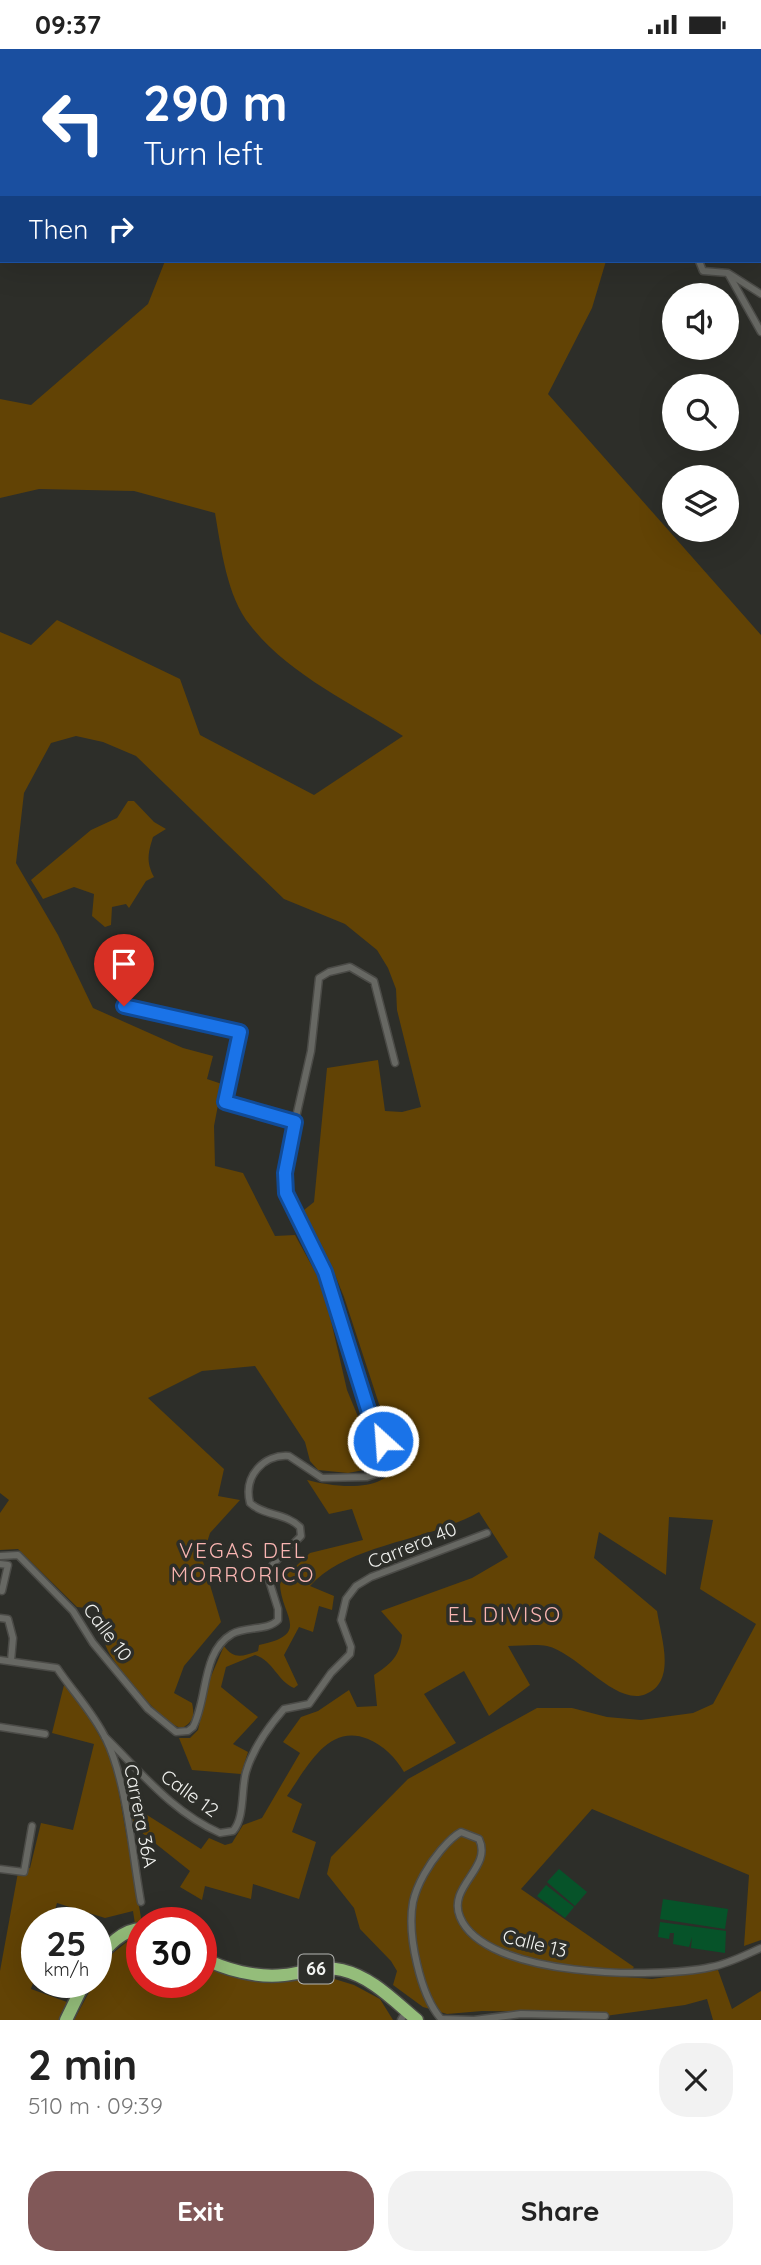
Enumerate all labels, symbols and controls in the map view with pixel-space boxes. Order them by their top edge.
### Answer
text: 09:37 [35,8,101,41]
text: 290 m [143,72,288,133]
icon: left [28,77,119,168]
text: Turn left [143,133,264,173]
icon: right [102,210,140,248]
text: Then [28,213,88,246]
map controls [662,283,739,542]
button: sound [662,283,739,360]
button: search [662,374,739,451]
button: layers [662,465,739,542]
pin [94,934,154,1006]
icon: arrive [105,945,143,983]
position arrow [346,1404,420,1478]
street label: Carrera 40 [364,1516,460,1574]
district label: VEGAS DEL MORRORICO [171,1537,315,1587]
street label: Calle 10 [78,1598,138,1666]
district label: EL DIVISO [448,1601,562,1627]
street label: Carrera 36A [119,1762,163,1870]
street label: Calle 12 [156,1764,224,1822]
speed limit sign: 30 [126,1907,217,1998]
text: 25 [46,1921,87,1965]
street label: Calle 13 [500,1923,570,1963]
road number: 66 [298,1955,334,1983]
text: km/h [44,1958,89,1981]
text: 2 min [28,2038,137,2091]
button: close [659,2043,733,2117]
text: 510 m · 09:39 [28,2091,163,2120]
button: Exit [28,2171,374,2251]
button: Share [388,2171,733,2251]

